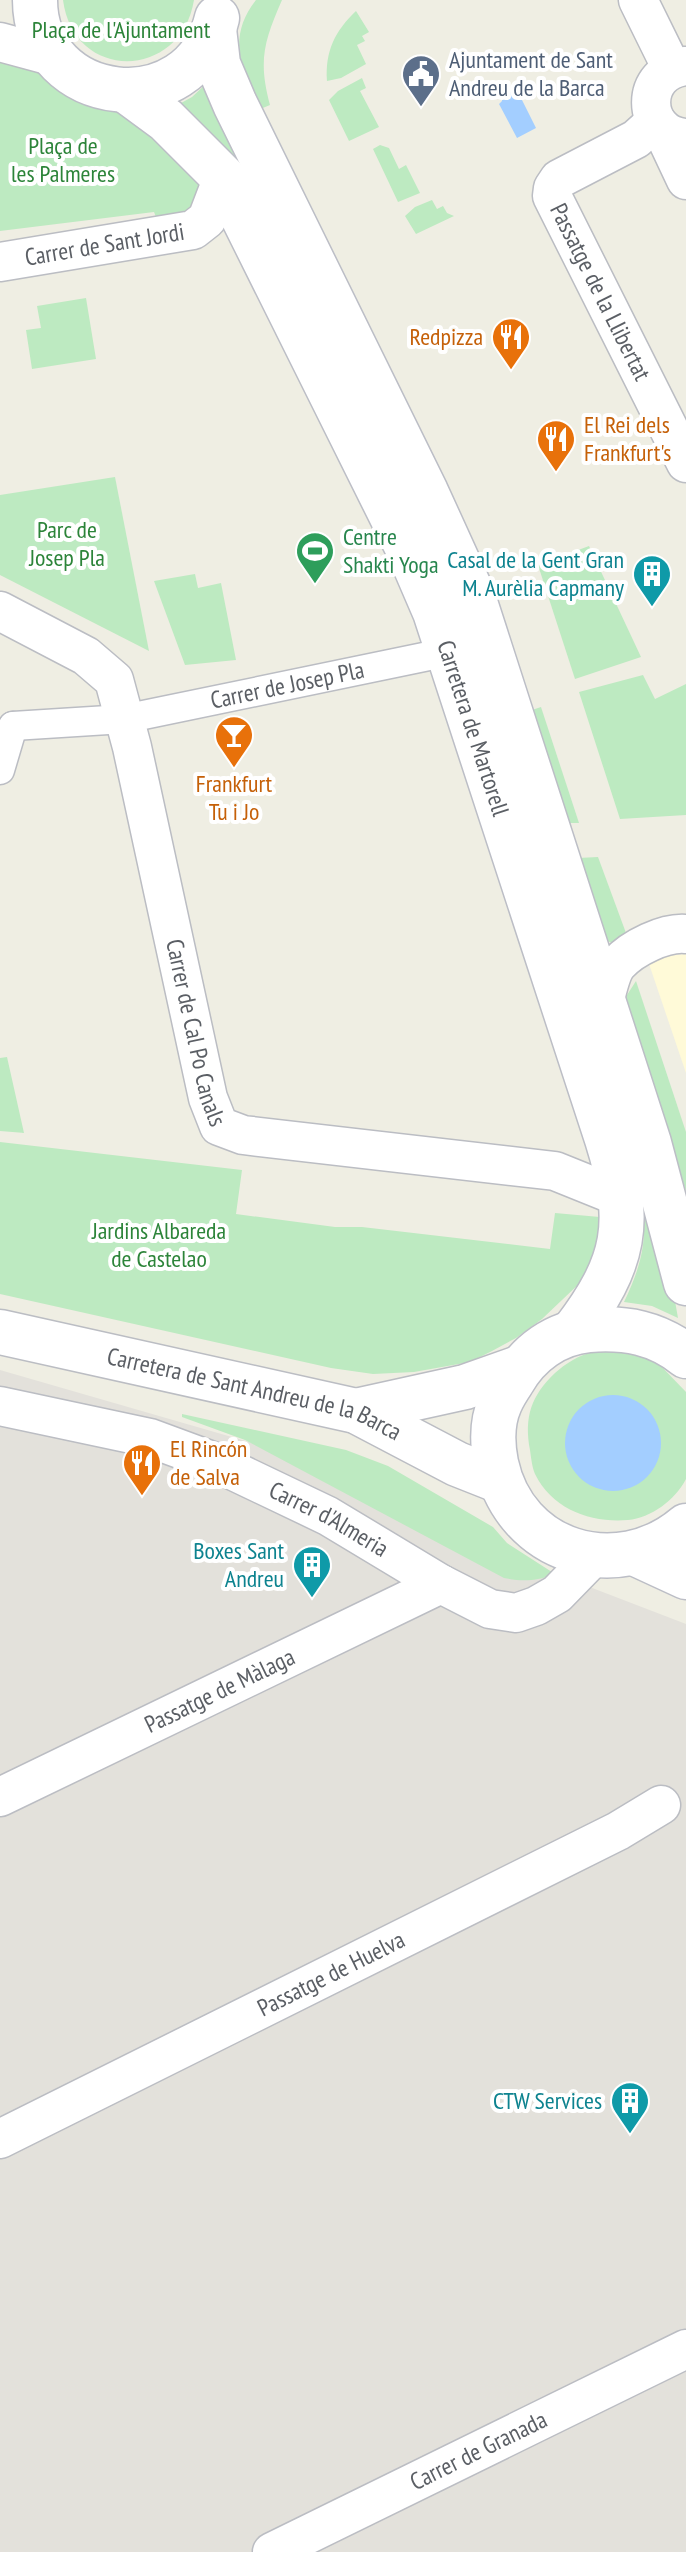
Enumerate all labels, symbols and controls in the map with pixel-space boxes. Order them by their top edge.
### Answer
park label: Plaça de l'Ajuntament [32,14,211,45]
place label: Ajuntament de Sant Andreu de la Barca [449,44,613,103]
public building icon: Ajuntament de Sant Andreu de la Barca [400,53,442,108]
park label: Plaça de les Palmeres [11,130,115,189]
street label: Passatge de la Llibertat [543,198,658,386]
street label: Carrer de Sant Jordi [23,216,186,273]
restaurant icon: Redpizza [490,316,532,371]
place label: Redpizza [410,321,483,352]
place label: El Rei dels Frankfurt's [584,409,671,468]
restaurant icon: El Rei dels Frankfurt's [535,418,577,473]
park label: Parc de Josep Pla [28,514,105,573]
place label: Centre Shakti Yoga [343,521,439,580]
sports icon: Centre Shakti Yoga [294,530,336,585]
place label: Casal de la Gent Gran M. Aurèlia Capmany [447,544,624,603]
building icon: Casal de la Gent Gran M. Aurèlia Capmany [631,553,673,608]
street label: Carretera de Martorell [430,636,517,820]
street label: Carrer de Josep Pla [208,654,367,716]
bar icon: Frankfurt Tu i Jo [213,714,255,769]
place label: Frankfurt Tu i Jo [196,768,273,827]
street label: Carrer de Cal Po Canals [159,936,234,1131]
park label: Jardins Albareda de Castelao [91,1215,226,1274]
street label: Carretera de Sant Andreu de la Barca [104,1340,407,1447]
place label: El Rincón de Salva [170,1433,247,1492]
restaurant icon: El Rincón de Salva [121,1442,163,1497]
street label: Carrer d'Almeria [264,1474,394,1564]
place label: Boxes Sant Andreu [193,1535,284,1594]
building icon: Boxes Sant Andreu [291,1544,333,1599]
street label: Passatge de Màlaga [139,1641,300,1740]
street label: Passatge de Huelva [252,1924,410,2023]
building icon: CTW Services [609,2080,651,2135]
place label: CTW Services [493,2085,602,2116]
street label: Carrer de Granada [405,2404,552,2497]

